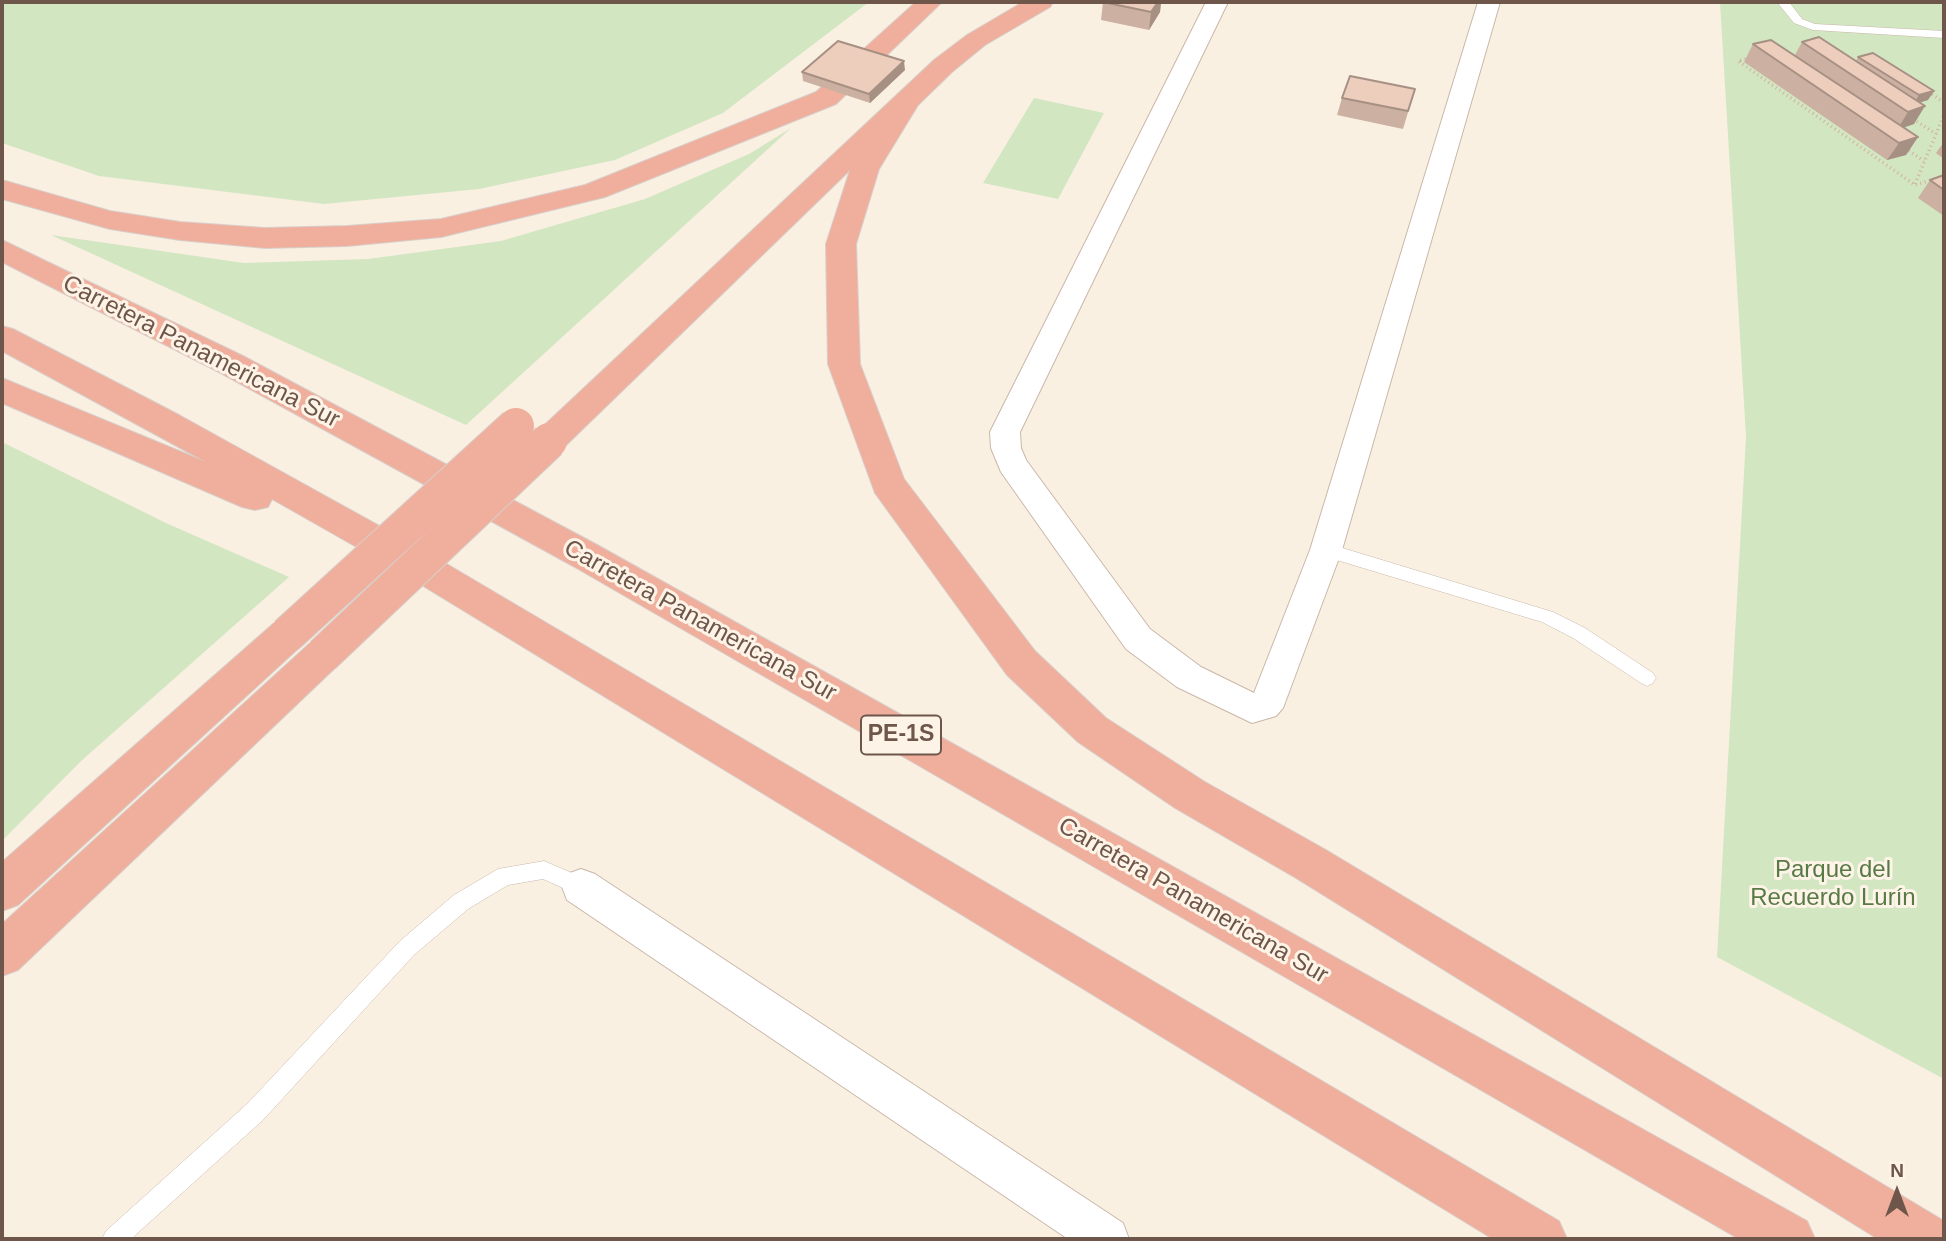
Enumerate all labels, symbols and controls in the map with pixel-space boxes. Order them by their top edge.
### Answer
street label: Carretera Panamericana Sur [58,270,344,434]
street label: Carretera Panamericana Sur [559,534,841,708]
road number: PE-1S [861,716,941,754]
street label: Carretera Panamericana Sur [1053,812,1333,990]
park label: Parque del Recuerdo Lurín [1750,856,1916,912]
north arrow [1862,1157,1932,1227]
text: N [1890,1160,1904,1181]

